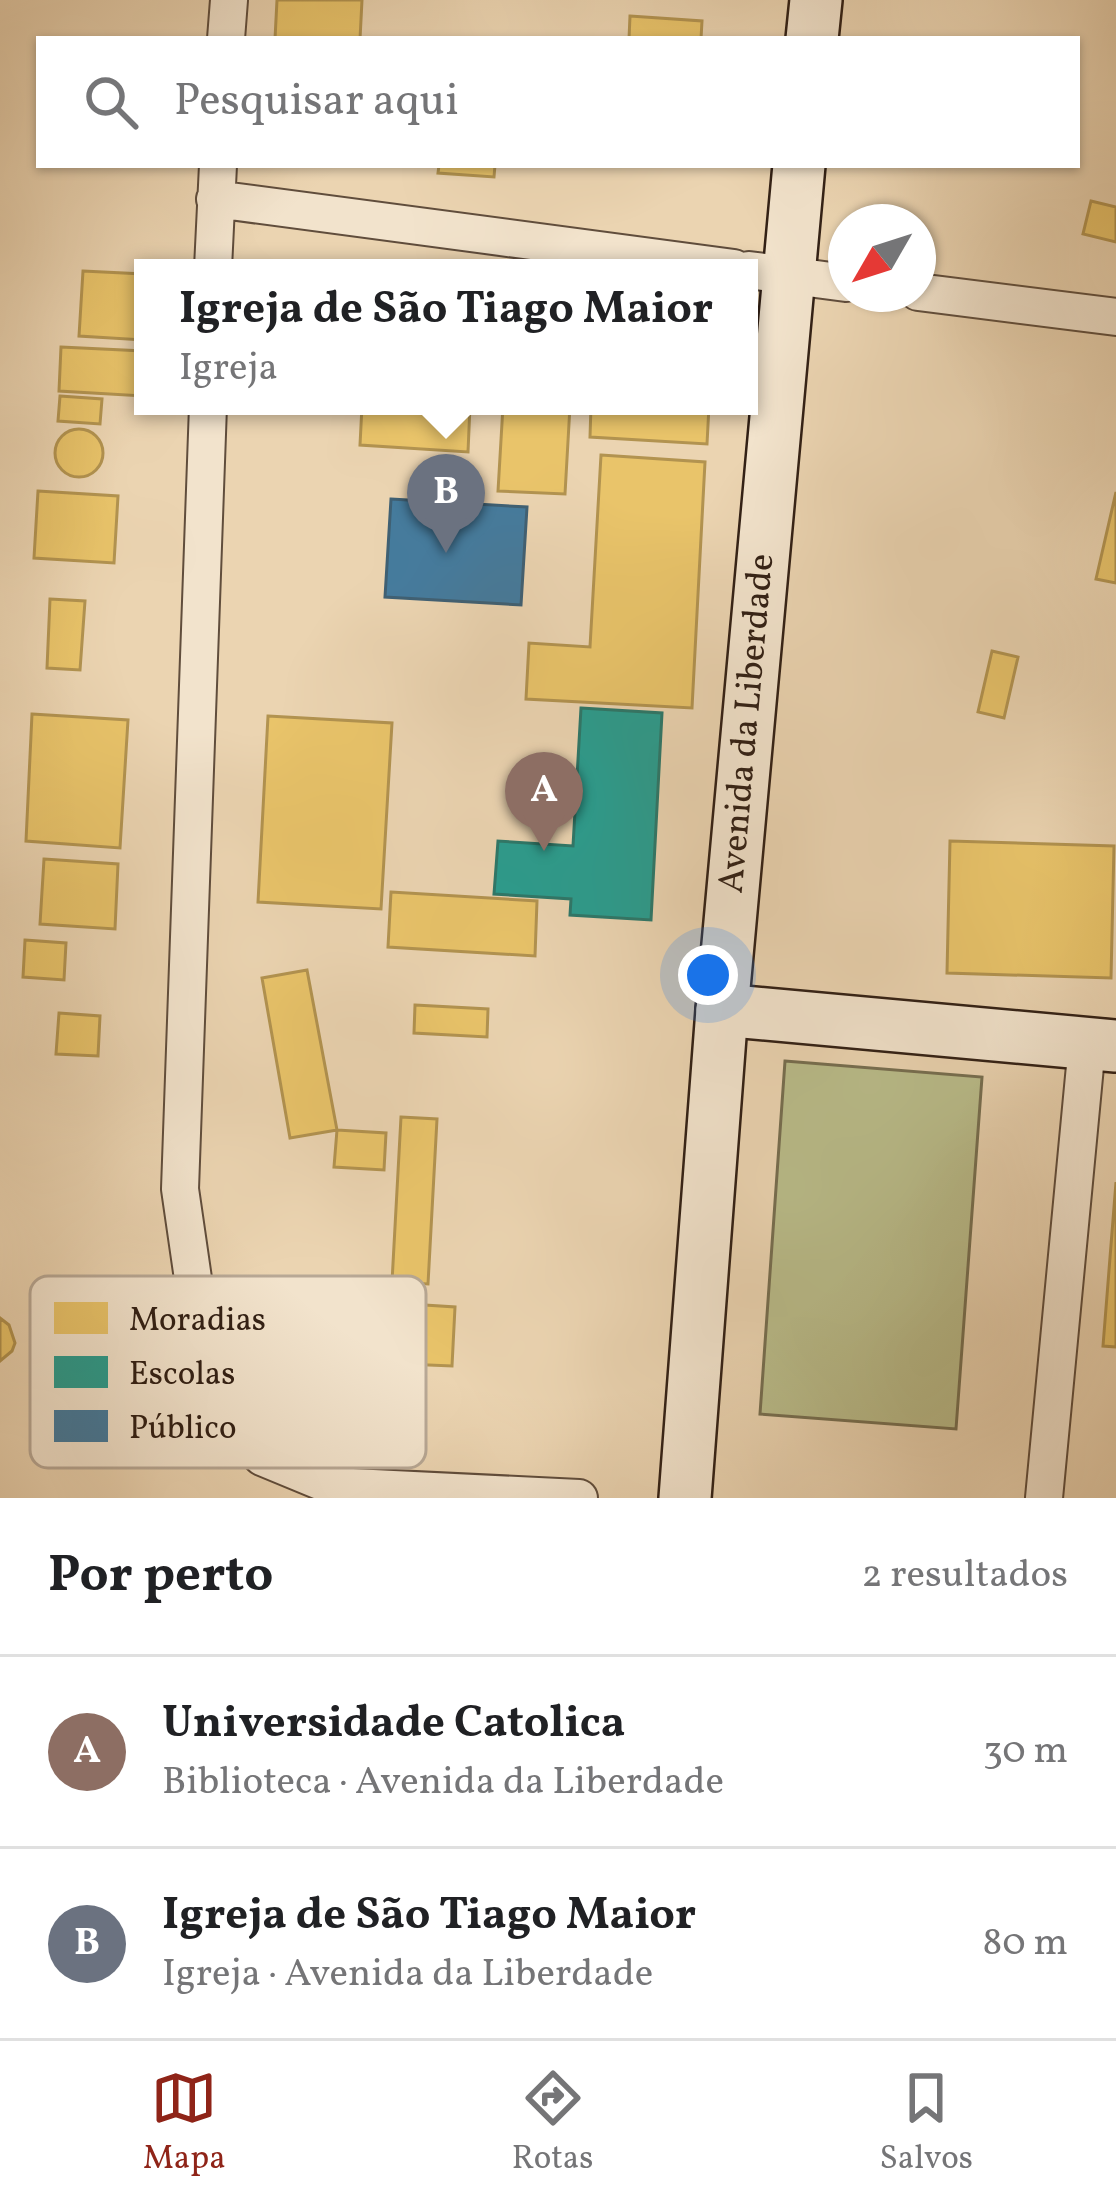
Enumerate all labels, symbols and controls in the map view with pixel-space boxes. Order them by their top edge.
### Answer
search box [36,36,1080,168]
icon: search [78,69,144,135]
text: Pesquisar aqui [174,71,459,134]
north arrow [828,204,936,312]
popup [134,259,758,415]
text: Igreja de São Tiago Maior [179,279,713,342]
text: Igreja [179,342,278,396]
pin: B [407,454,485,553]
street label: Avenida da Liberdade [708,552,788,896]
pin: A [505,752,583,851]
your location [678,945,738,1005]
legend [30,1276,426,1468]
text: Moradias [129,1299,266,1345]
text: Escolas [129,1353,235,1399]
text: Público [129,1407,237,1453]
text: Por perto [48,1541,273,1612]
text: 2 resultados [862,1549,1068,1603]
text: Universidade Catolica [162,1693,625,1756]
text: A [73,1725,101,1779]
text: 30 m [983,1725,1068,1779]
text: Biblioteca · Avenida da Liberdade [162,1756,724,1810]
text: Igreja de São Tiago Maior [162,1885,696,1948]
text: B [74,1917,100,1971]
text: 80 m [982,1917,1068,1971]
text: Igreja · Avenida da Liberdade [162,1948,653,2002]
tab: Mapa [143,2065,226,2183]
tab: Rotas [512,2065,593,2183]
tab: Salvos [880,2065,973,2183]

